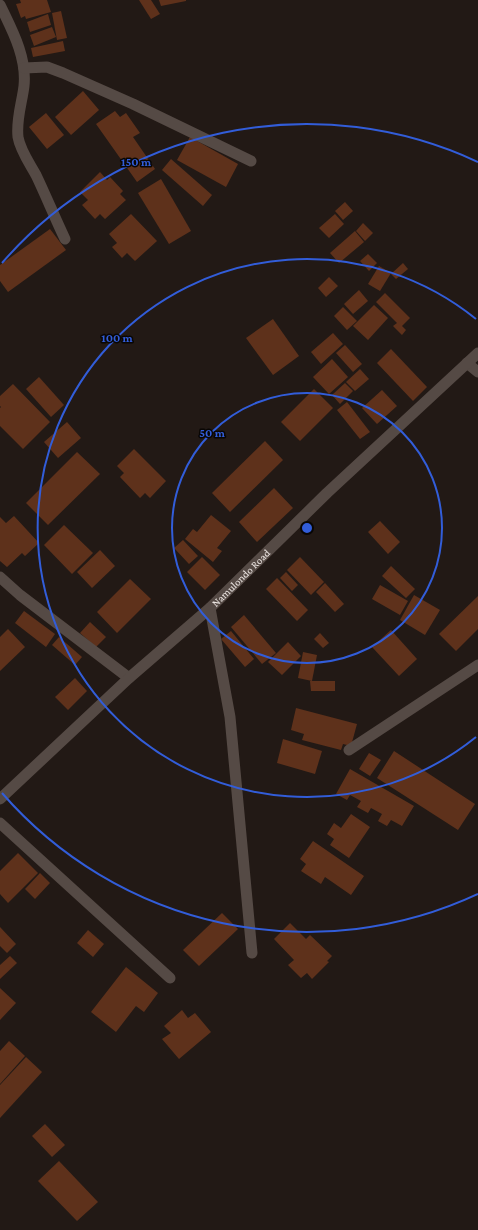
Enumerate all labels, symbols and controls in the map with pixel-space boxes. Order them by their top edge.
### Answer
text: 150 m [121,155,152,169]
text: 100 m [101,331,134,345]
text: 50 m [199,426,226,440]
centre of rings [300,521,314,535]
street label: Namulondo Road [209,546,272,609]

